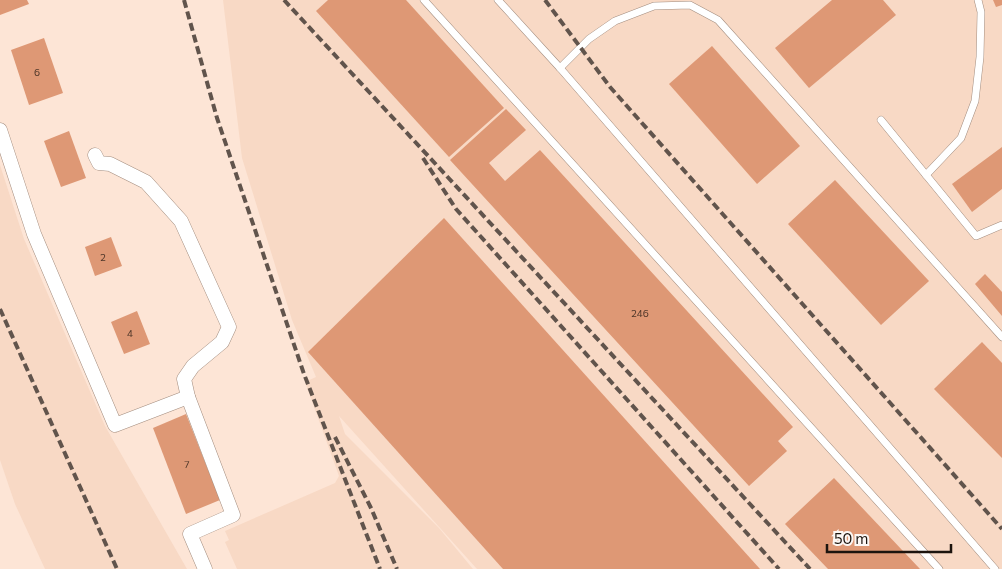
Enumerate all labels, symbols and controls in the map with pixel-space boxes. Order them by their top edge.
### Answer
house number: 6 [34,66,40,78]
house number: 2 [100,251,106,263]
house number: 246 [631,307,649,319]
house number: 4 [127,327,133,339]
house number: 7 [184,458,190,470]
scale bar [827,522,951,554]
text: 50 m [834,529,868,547]

